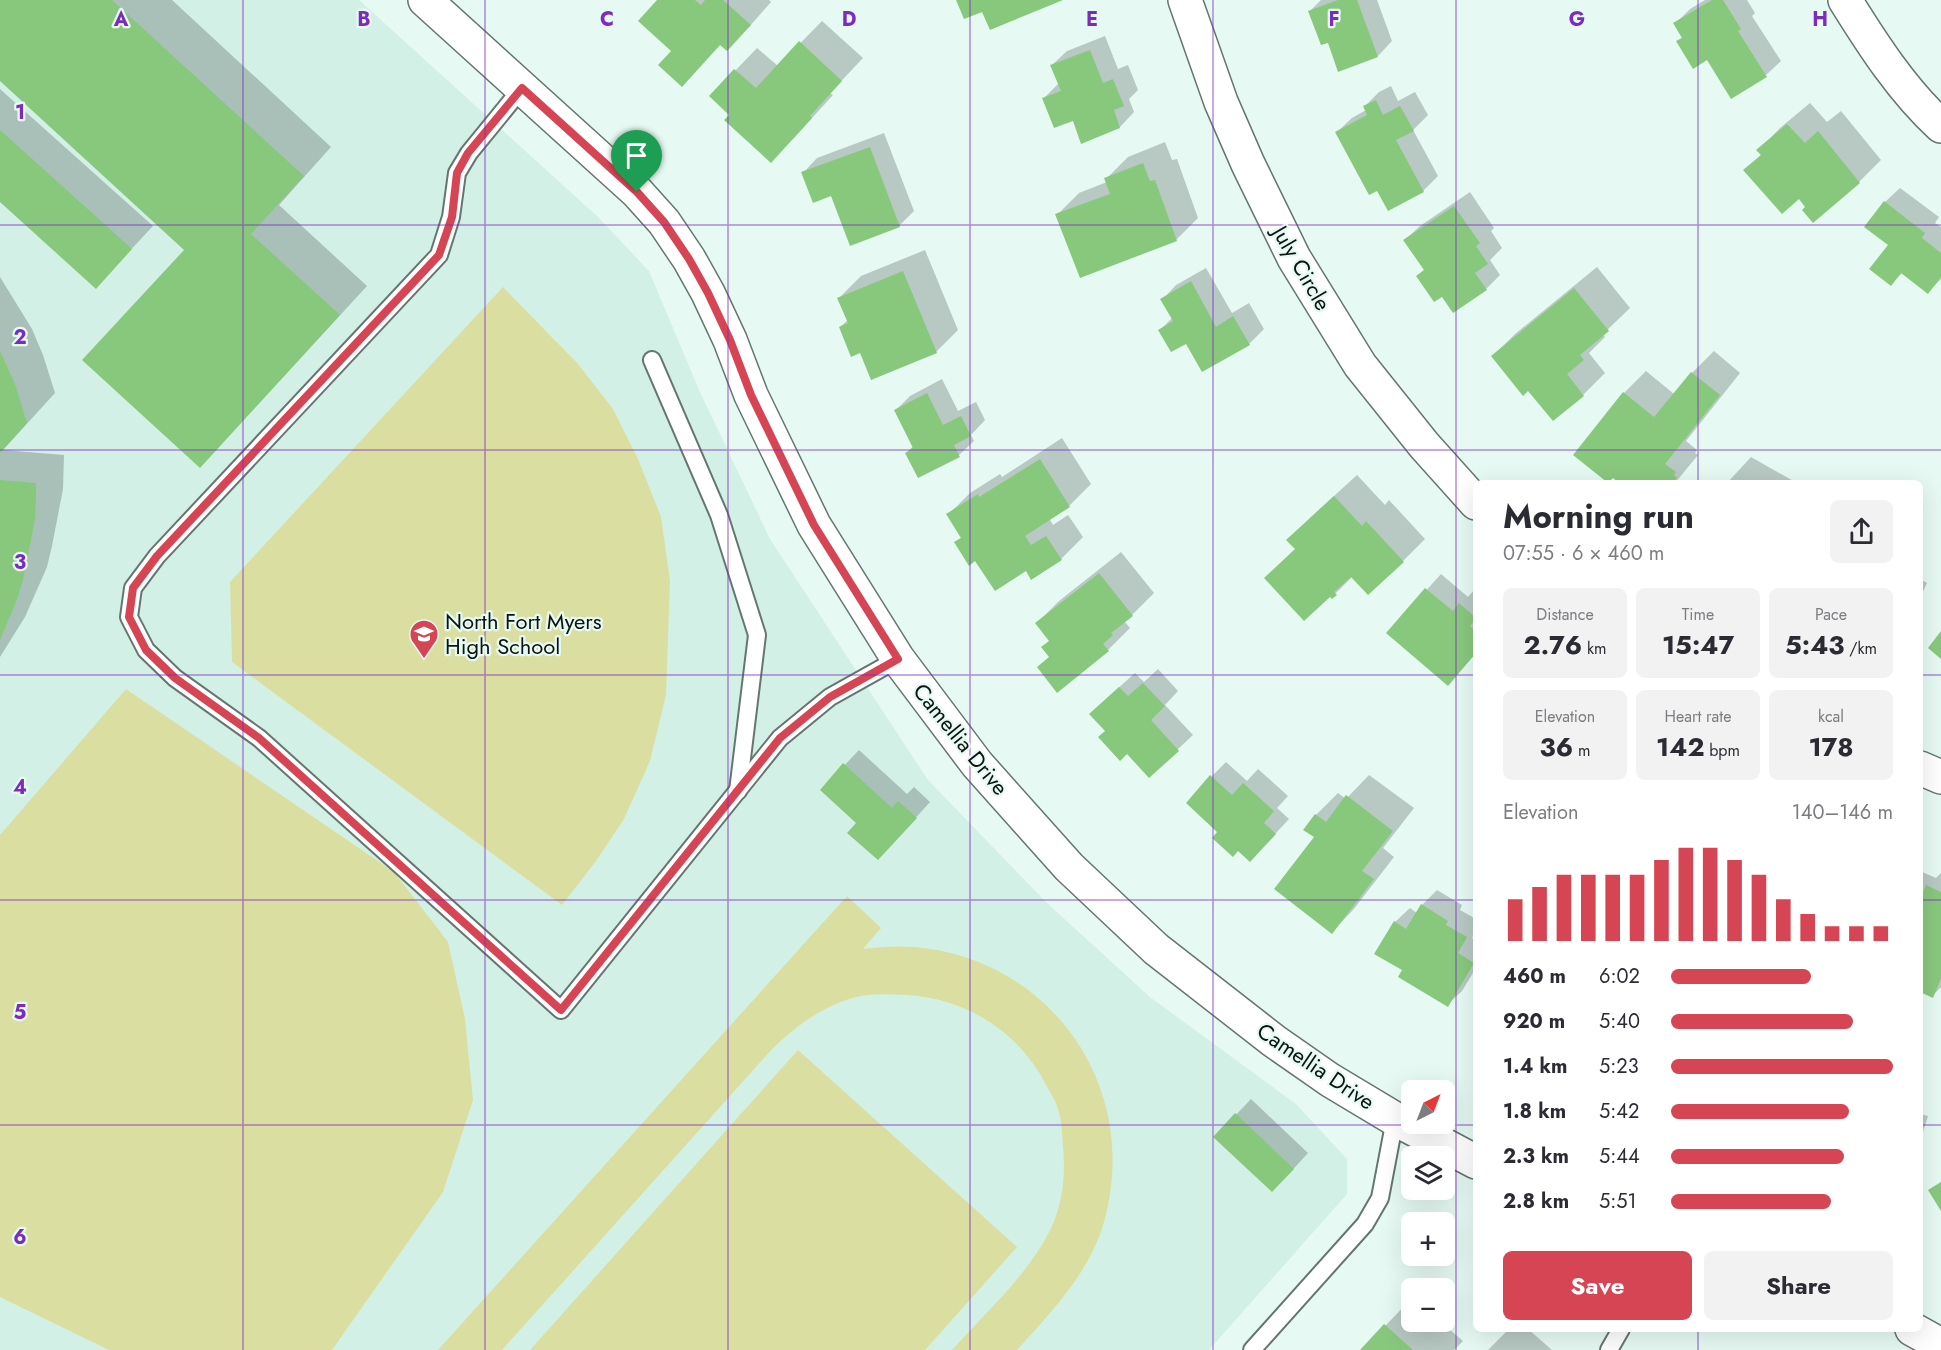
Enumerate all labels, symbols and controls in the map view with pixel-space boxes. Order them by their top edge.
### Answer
text: A [113,5,129,34]
text: B [357,5,371,34]
text: C [600,5,614,34]
text: D [842,5,856,34]
text: E [1086,5,1098,34]
text: F [1328,5,1340,34]
text: G [1569,5,1585,34]
text: H [1812,5,1828,34]
text: 1 [15,98,25,127]
pin [611,130,662,192]
icon: arrive [620,139,653,172]
street label: July Circle [1263,217,1339,316]
text: 2 [13,323,27,352]
text: Morning run [1503,493,1694,540]
button: share [1830,500,1893,563]
text: 07:55 · 6 × 460 m [1503,539,1664,568]
text: 3 [14,548,26,577]
text: Distance [1536,603,1594,626]
text: Time [1682,603,1714,626]
text: Pace [1815,603,1847,626]
place label: North Fort Myers High School [445,605,602,662]
school or university icon: North Fort Myers High School [408,618,440,660]
text: 2.76 [1524,626,1582,664]
text: 15:47 [1662,626,1734,664]
text: 5:43 [1785,626,1844,664]
text: km [1582,637,1606,660]
text: /km [1844,637,1877,660]
street label: Camellia Drive [906,676,1016,802]
text: Elevation [1535,705,1595,728]
text: Heart rate [1665,705,1731,728]
text: kcal [1818,705,1844,728]
text: 36 [1540,728,1573,766]
text: 142 [1656,728,1704,766]
text: 178 [1808,728,1854,766]
text: m [1573,739,1590,762]
text: bpm [1704,739,1740,762]
text: 4 [13,773,27,802]
text: Elevation [1503,798,1578,827]
text: 140–146 m [1792,798,1893,827]
text: 460 m [1503,962,1566,991]
text: 6:02 [1599,962,1640,991]
text: 5 [14,998,27,1027]
text: 920 m [1503,1007,1565,1036]
text: 5:40 [1599,1007,1640,1036]
street label: Camellia Drive [1251,1015,1381,1117]
text: 1.4 km [1503,1052,1568,1081]
text: 5:23 [1599,1052,1639,1081]
north arrow [1401,1080,1455,1134]
map controls [1401,1080,1455,1332]
text: 1.8 km [1503,1097,1566,1126]
text: 5:42 [1599,1097,1639,1126]
text: 2.3 km [1503,1142,1569,1171]
text: 5:44 [1599,1142,1640,1171]
button: layers [1401,1146,1455,1200]
text: 2.8 km [1503,1187,1569,1216]
text: 5:51 [1599,1187,1637,1216]
button: + [1401,1212,1455,1266]
text: 6 [13,1223,27,1252]
button: Save [1503,1251,1692,1320]
button: Share [1704,1251,1893,1320]
button: − [1401,1278,1455,1332]

